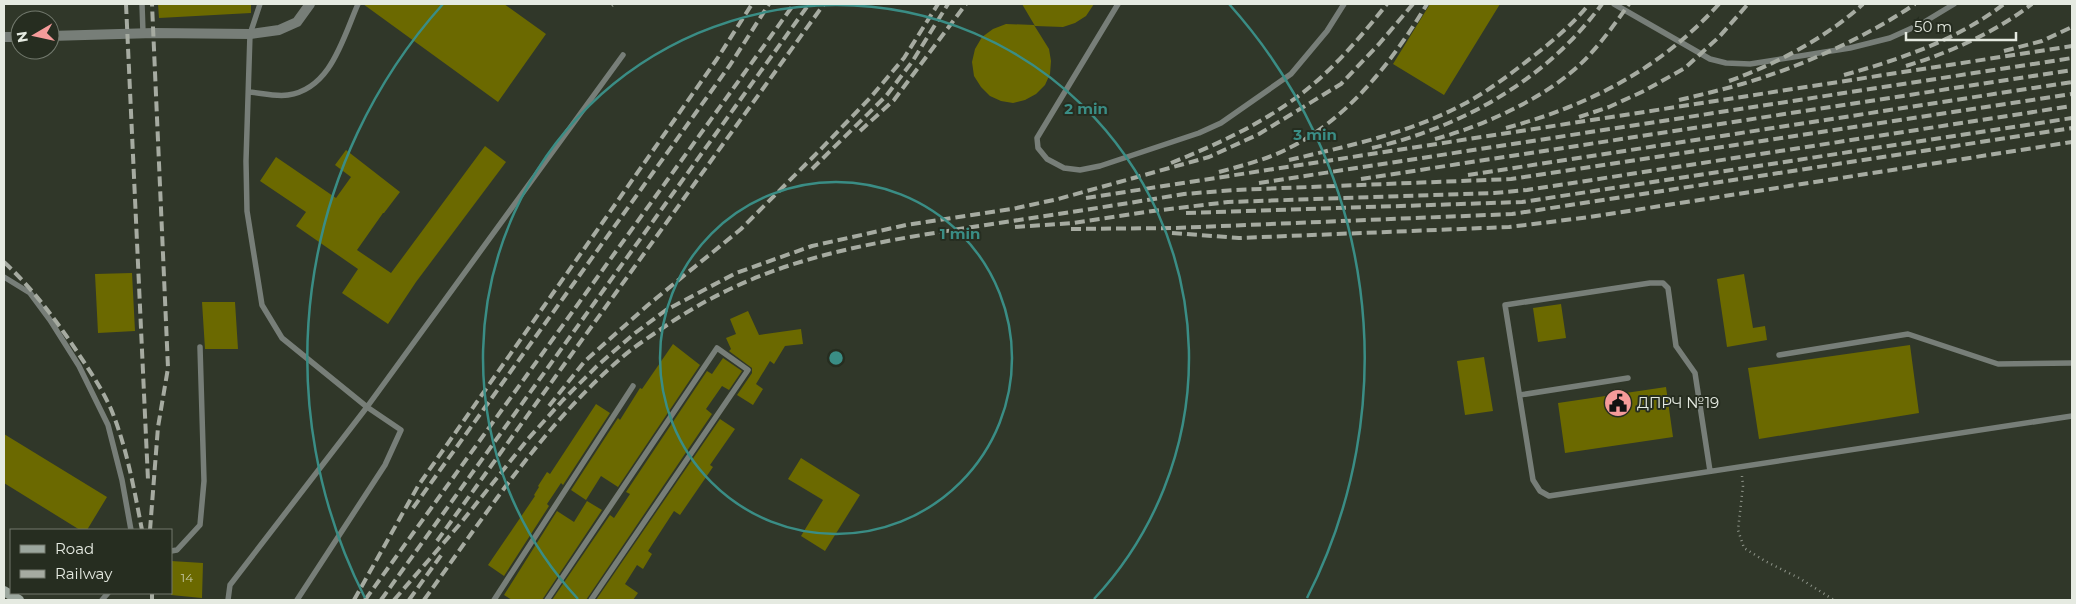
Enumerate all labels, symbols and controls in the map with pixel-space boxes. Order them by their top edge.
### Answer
north arrow [10,10,60,60]
scale bar [1906,10,2016,42]
text: 50 m [1914,17,1952,36]
text: N [12,30,32,44]
text: 2 min [1064,99,1108,118]
text: 3 min [1292,125,1337,144]
text: 1 min [940,224,980,243]
centre of rings [827,349,845,367]
public building icon: ДПРЧ №19 [1603,388,1633,418]
place label: ДПРЧ №19 [1637,393,1719,412]
legend [10,529,172,594]
text: Road [55,539,94,558]
text: Railway [55,564,113,583]
house number: 14 [181,570,193,585]

